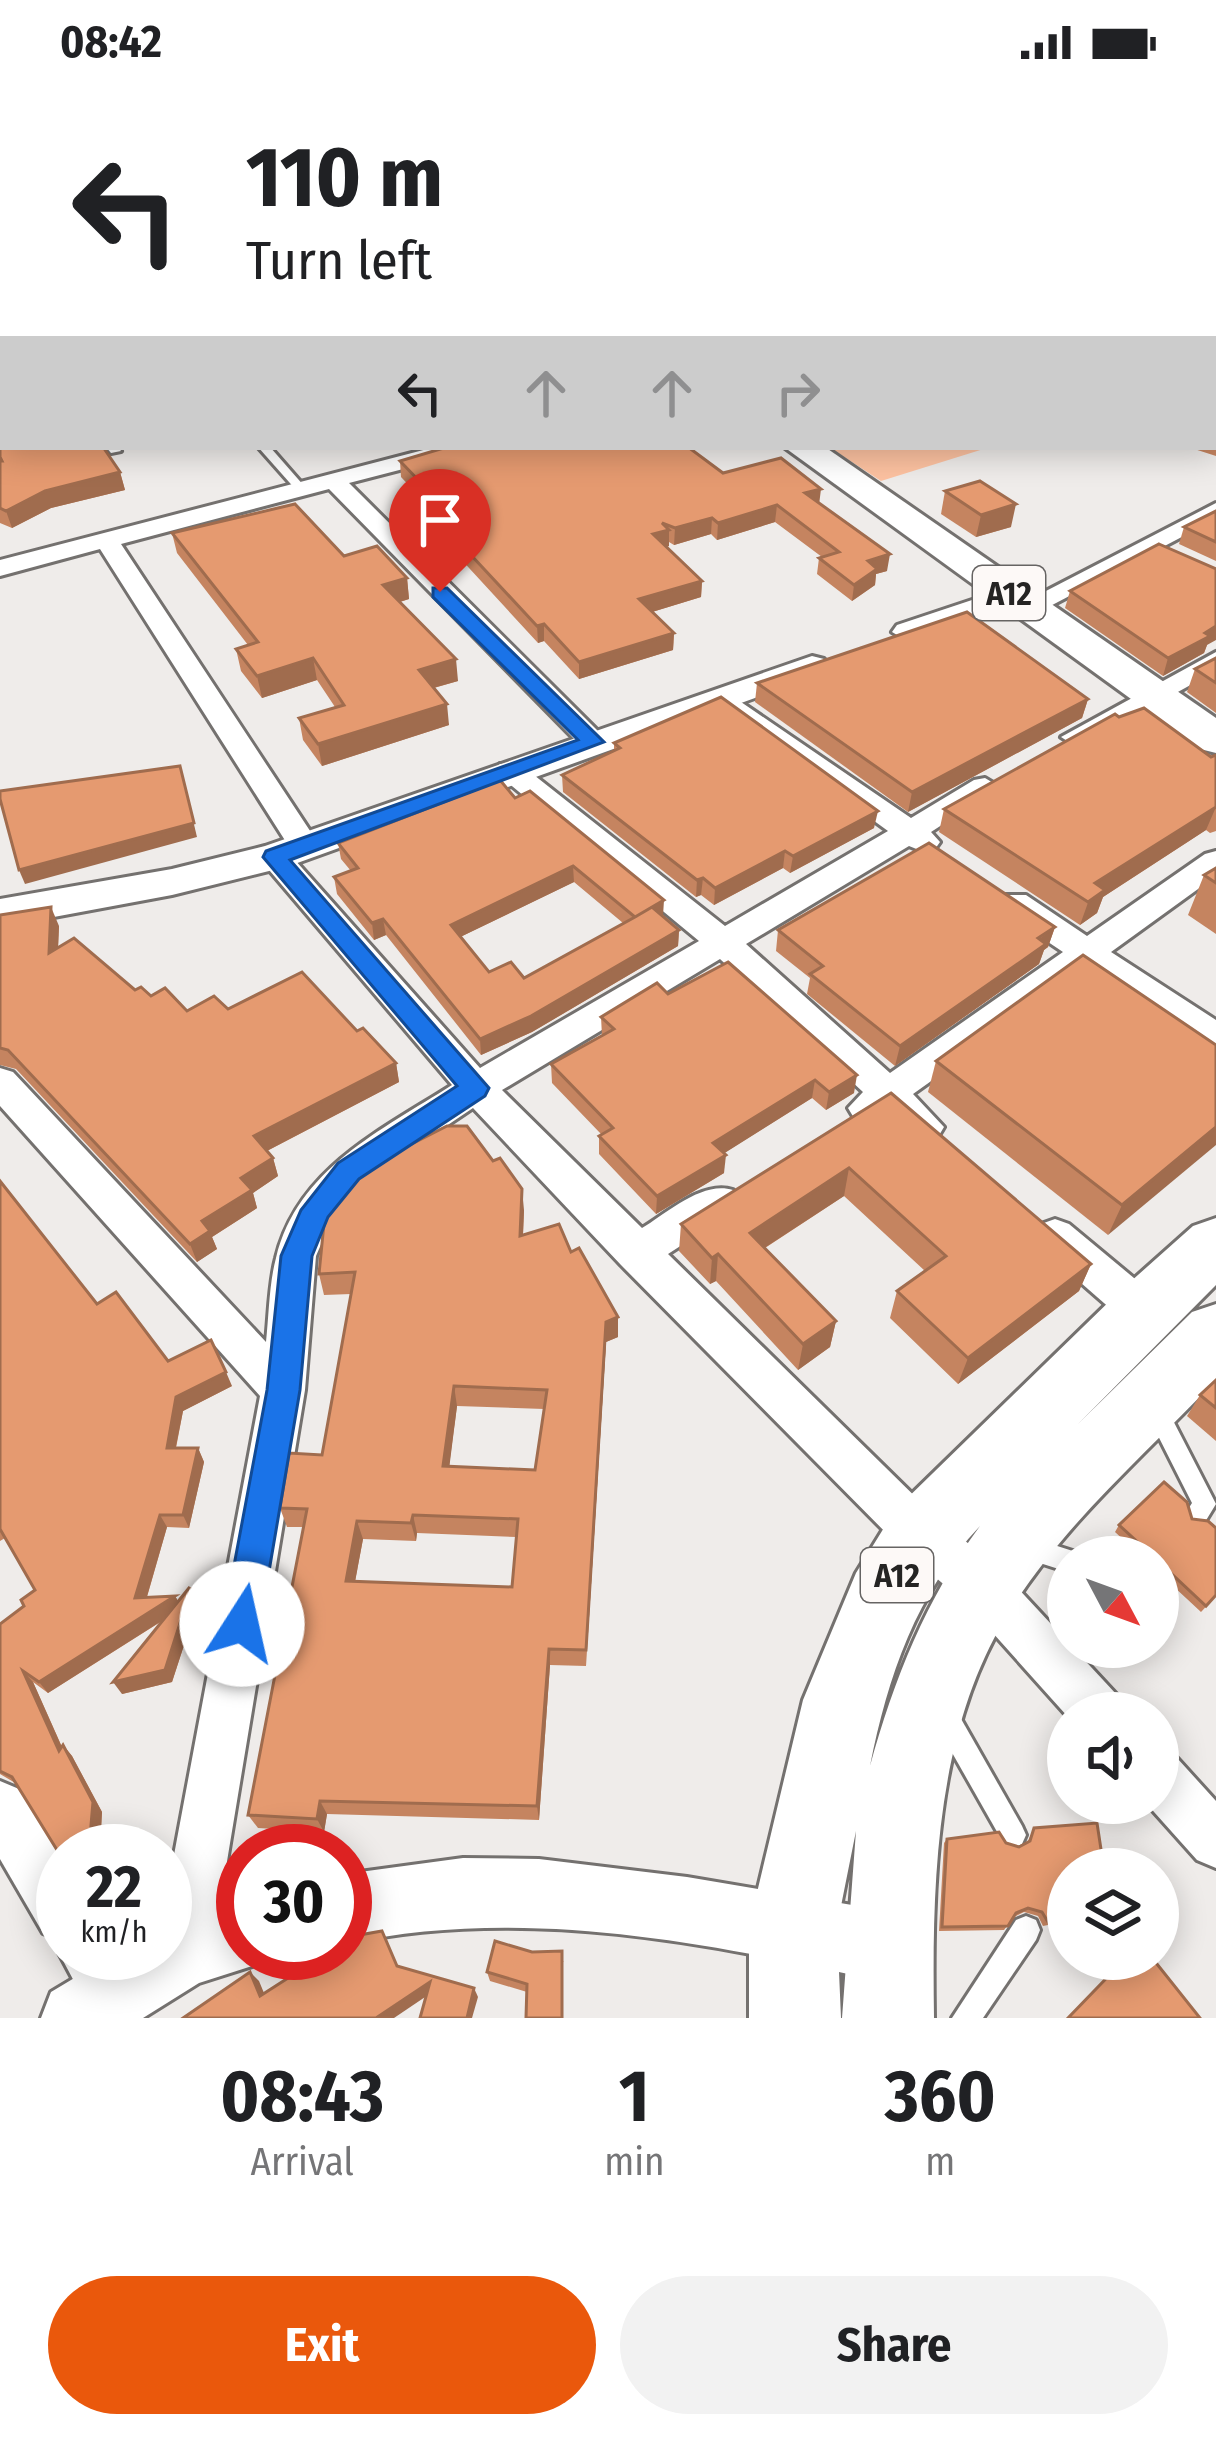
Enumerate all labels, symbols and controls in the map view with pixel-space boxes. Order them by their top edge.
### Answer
text: 08:42 [60,15,162,69]
text: 110 m [246,127,443,228]
icon: left [48,132,204,288]
text: Turn left [246,229,432,293]
icon: left [387,360,453,426]
icon: ahead [513,360,579,426]
icon: ahead [639,360,705,426]
icon: right [765,360,831,426]
pin [389,469,491,592]
icon: arrive [407,487,473,553]
road number: A12 [973,566,1045,620]
north arrow [1047,1536,1179,1668]
map controls [1047,1536,1179,1980]
road number: A12 [861,1548,933,1602]
position arrow [179,1561,305,1687]
button: sound [1047,1692,1179,1824]
speed limit sign: 30 [216,1824,372,1980]
button: layers [1047,1848,1179,1980]
text: 22 [86,1851,142,1923]
text: km/h [81,1914,147,1950]
text: 08:43 [220,2054,384,2140]
text: 1 [619,2054,650,2140]
text: 360 [885,2054,996,2140]
text: Arrival [250,2139,354,2185]
text: min [604,2139,665,2185]
text: m [925,2139,955,2185]
button: Exit [48,2276,596,2414]
button: Share [620,2276,1168,2414]

